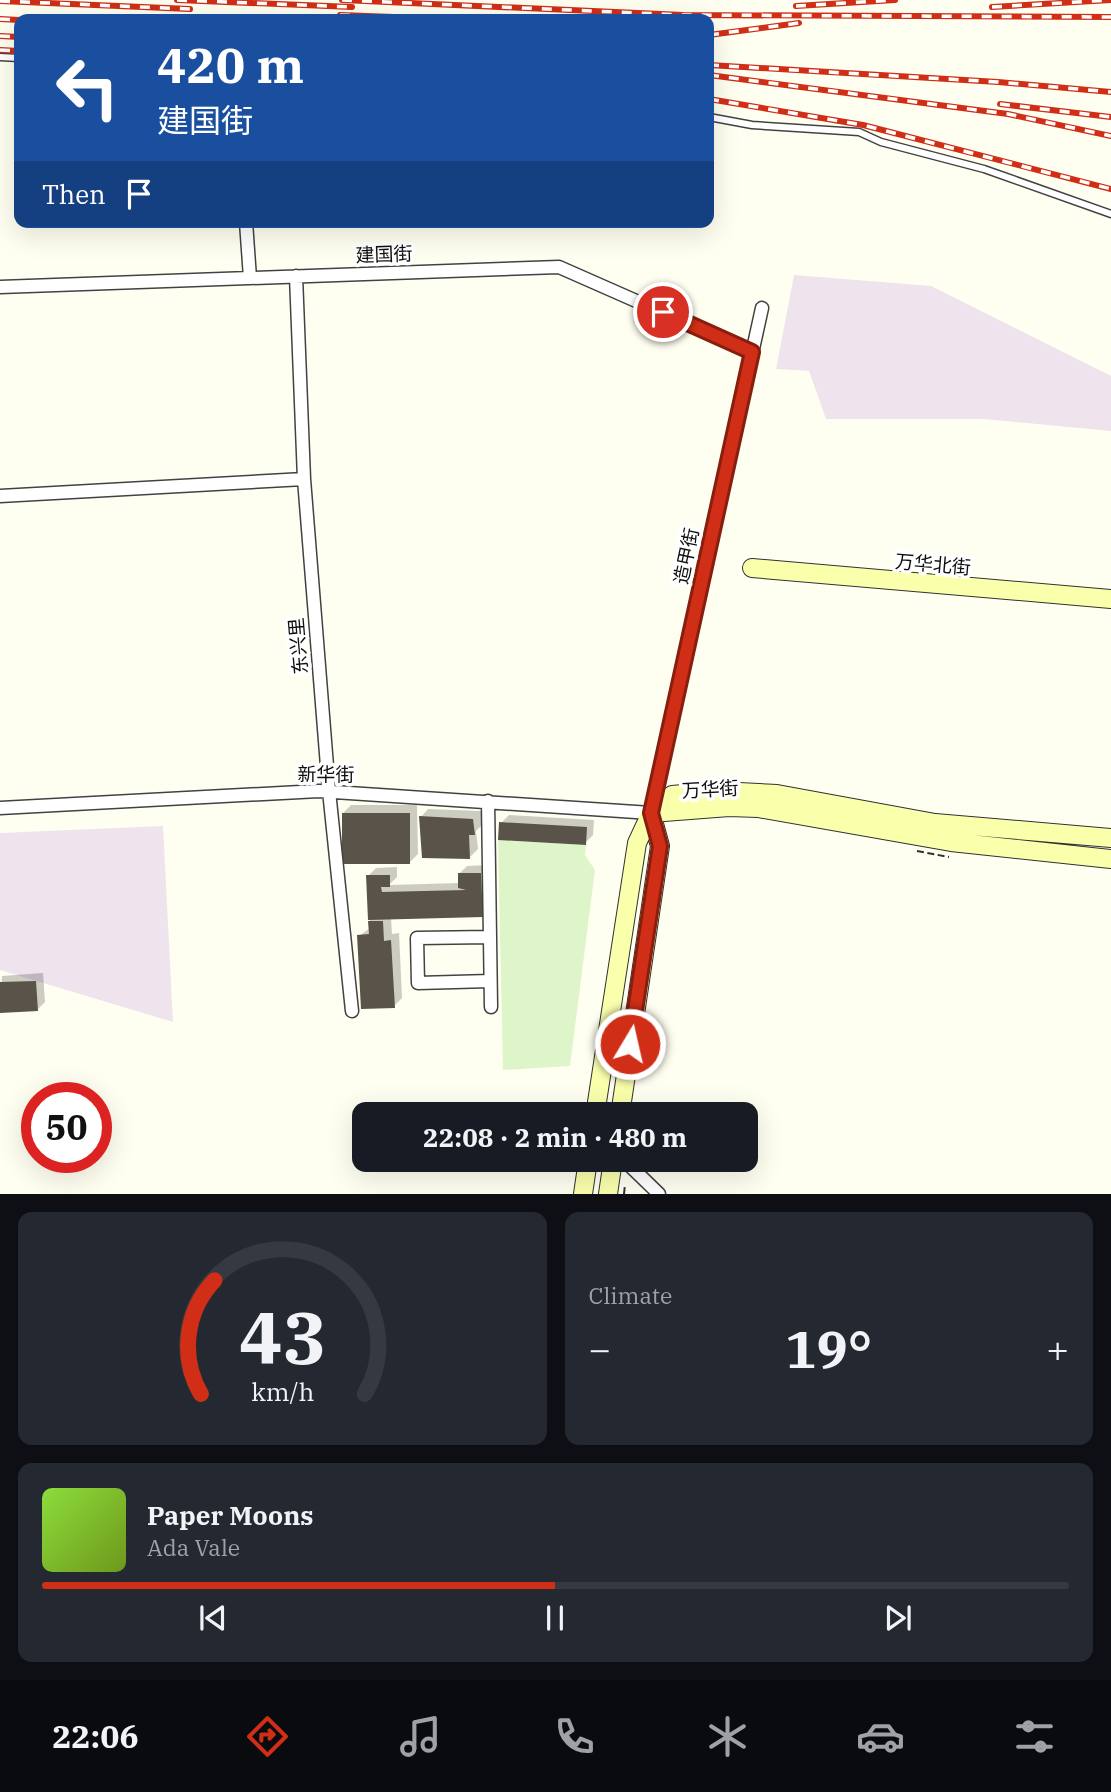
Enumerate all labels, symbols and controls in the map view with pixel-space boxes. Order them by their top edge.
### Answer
text: 420 m [157,33,304,96]
icon: left [42,42,133,133]
text: 建国街 [157,99,253,141]
icon: arrive [120,175,158,213]
text: Then [42,177,106,211]
street label: 建国街 [355,241,413,267]
pin [633,282,693,342]
icon: arrive [644,293,682,331]
street label: 造甲街 [668,526,704,586]
street label: 万华北街 [894,549,972,579]
street label: 东兴里 [284,617,312,675]
street label: 新华街 [297,762,355,786]
street label: 万华街 [681,776,739,802]
position arrow [593,1007,667,1081]
speed limit sign: 50 [21,1082,112,1173]
text: 22:08 · 2 min · 480 m [423,1120,687,1154]
text: Climate [589,1280,672,1310]
text: 43 [239,1290,326,1385]
text: 19° [785,1315,872,1382]
text: − [589,1324,611,1373]
text: + [1046,1324,1069,1373]
text: km/h [251,1375,314,1408]
text: Paper Moons [147,1498,314,1532]
text: Ada Vale [147,1532,240,1562]
icon: previous [194,1599,232,1637]
icon: pause [536,1599,574,1637]
icon: next [879,1599,917,1637]
icon: directions [243,1712,292,1761]
icon: music [396,1712,445,1761]
icon: phone [550,1712,599,1761]
icon: climate [703,1712,752,1761]
icon: car [856,1712,905,1761]
icon: filters [1010,1712,1059,1761]
text: 22:06 [52,1715,139,1757]

